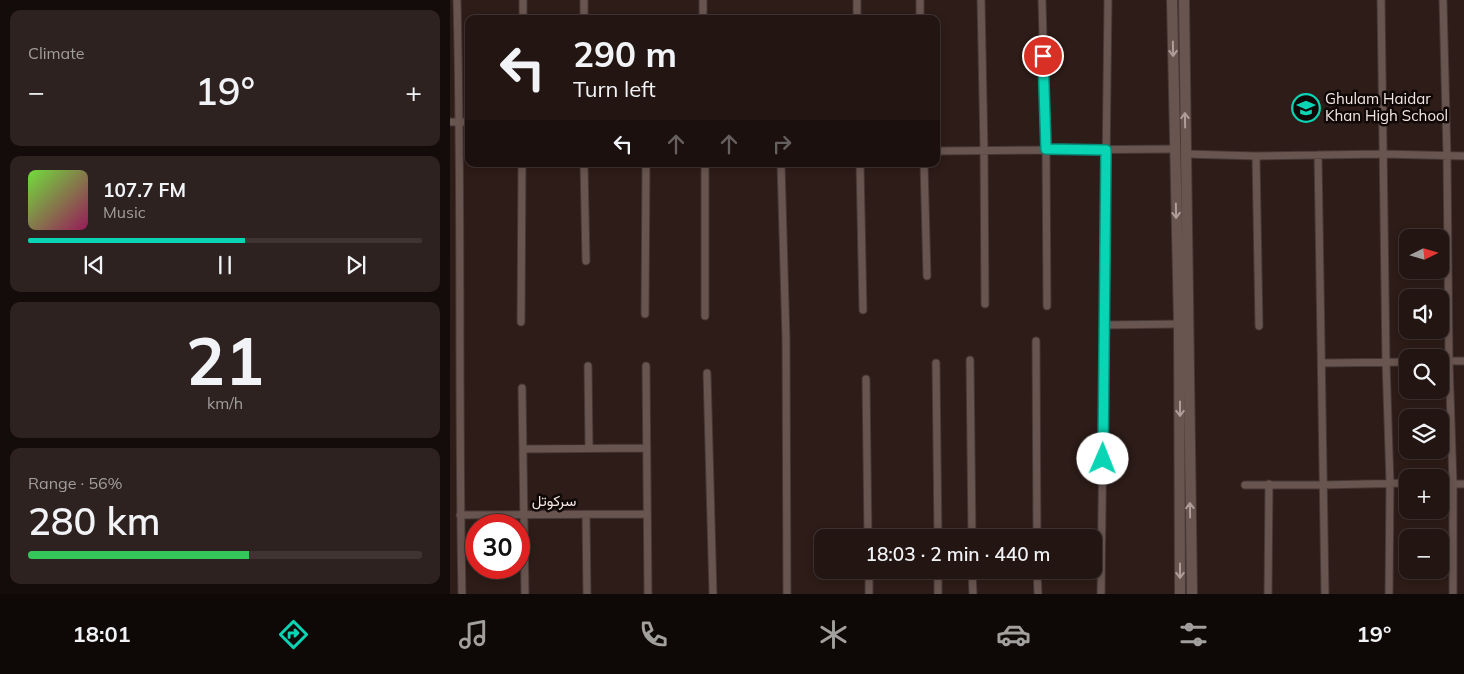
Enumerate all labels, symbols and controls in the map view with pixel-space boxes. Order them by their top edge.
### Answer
text: 290 m [573,32,677,76]
icon: left [490,35,555,100]
pin [1022,35,1064,77]
one-way arrow [1168,40,1178,56]
icon: arrive [1029,42,1057,70]
text: Climate [28,43,84,63]
text: 19° [195,67,255,115]
text: − [28,74,45,109]
text: + [405,74,422,109]
text: Turn left [573,75,656,103]
place label: Ghulam Haidar Khan High School [1325,89,1448,125]
school or university icon: Ghulam Haidar Khan High School [1291,93,1321,123]
one-way arrow [1180,113,1190,129]
icon: left [609,130,637,158]
icon: ahead [662,130,690,158]
icon: ahead [715,130,743,158]
icon: right [768,130,796,158]
text: 107.7 FM [103,178,186,202]
text: Music [103,202,146,222]
one-way arrow [1172,203,1181,219]
north arrow [1399,229,1449,279]
map controls [1399,229,1449,579]
icon: previous [80,251,108,279]
icon: pause [211,251,239,279]
icon: next [342,251,370,279]
button: sound [1399,289,1449,339]
text: 21 [186,320,264,401]
button: search [1399,349,1449,399]
text: km/h [207,393,243,413]
one-way arrow [1175,400,1185,416]
button: layers [1399,409,1449,459]
position arrow [1076,432,1128,484]
button: + [1399,469,1449,519]
text: Range · 56% [28,473,123,493]
street label: سرکوتل [532,491,576,510]
text: 280 km [28,497,161,545]
one-way arrow [1185,503,1195,519]
speed limit sign: 30 [465,514,530,579]
button: − [1399,529,1449,579]
text: 18:03 · 2 min · 440 m [865,542,1051,566]
one-way arrow [1175,562,1185,579]
icon: directions [276,617,311,652]
icon: music [456,617,491,652]
icon: phone [636,617,671,652]
icon: climate [816,617,851,652]
icon: car [996,617,1031,652]
icon: filters [1176,617,1211,652]
text: 18:01 [73,620,131,648]
text: 19° [1357,620,1391,648]

